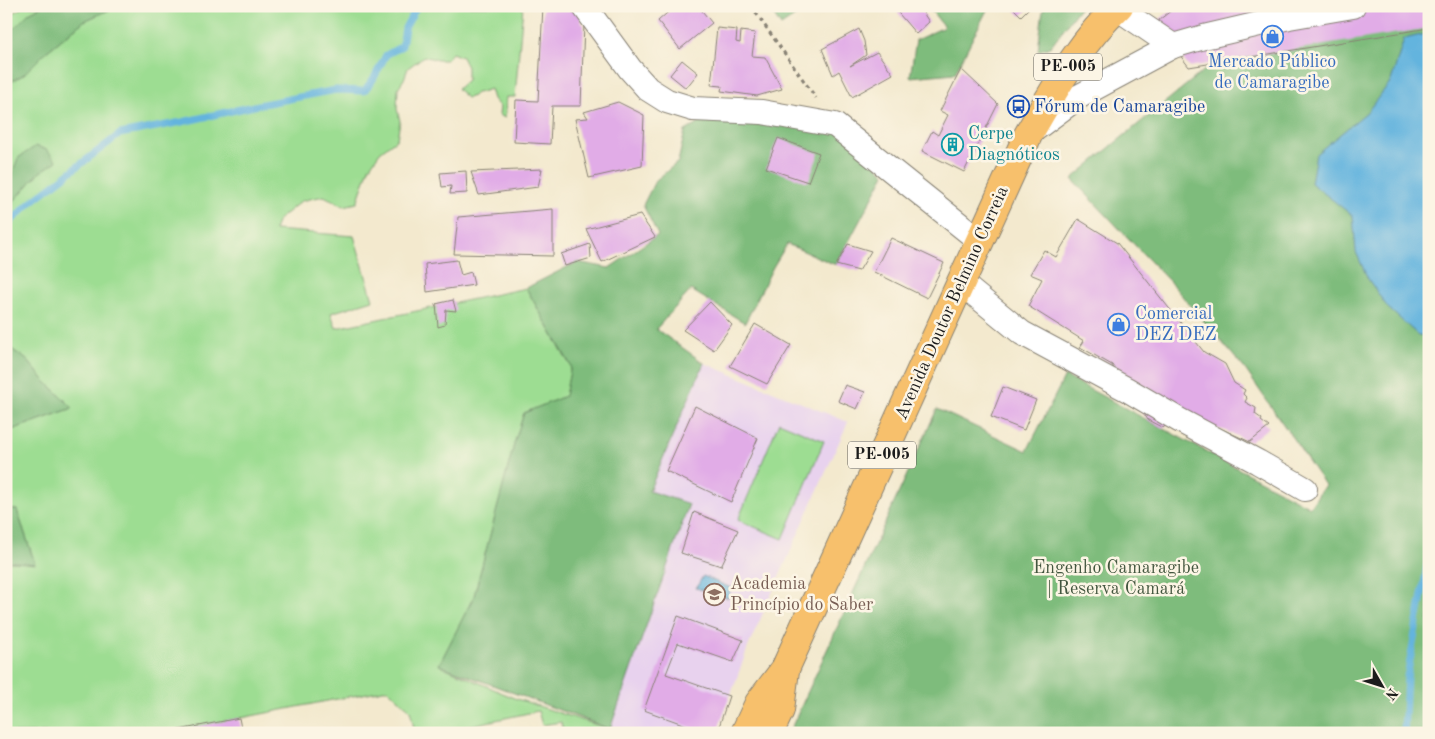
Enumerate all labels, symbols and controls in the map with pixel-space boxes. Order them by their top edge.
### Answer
shop icon: Mercado Público de Camaragibe [1260,25,1284,49]
place label: Mercado Público de Camaragibe [1208,53,1336,92]
road number: PE-005 [1034,54,1102,80]
bus stop icon: Fórum de Camaragibe [1006,95,1030,119]
place label: Fórum de Camaragibe [1034,98,1205,116]
place label: Cerpe Diagnóticos [968,125,1060,164]
building icon: Cerpe Diagnóticos [940,132,964,156]
street label: Avenida Doutor Belmino Correia [892,183,1012,423]
place label: Comercial DEZ DEZ [1135,305,1216,344]
shop icon: Comercial DEZ DEZ [1107,312,1131,336]
road number: PE-005 [848,442,916,468]
park label: Engenho Camaragibe | Reserva Camará [1033,559,1199,598]
place label: Academia Princípio do Saber [730,575,874,614]
school or university icon: Academia Princípio do Saber [702,582,726,606]
north arrow [1358,662,1408,712]
text: N [1382,685,1400,702]

